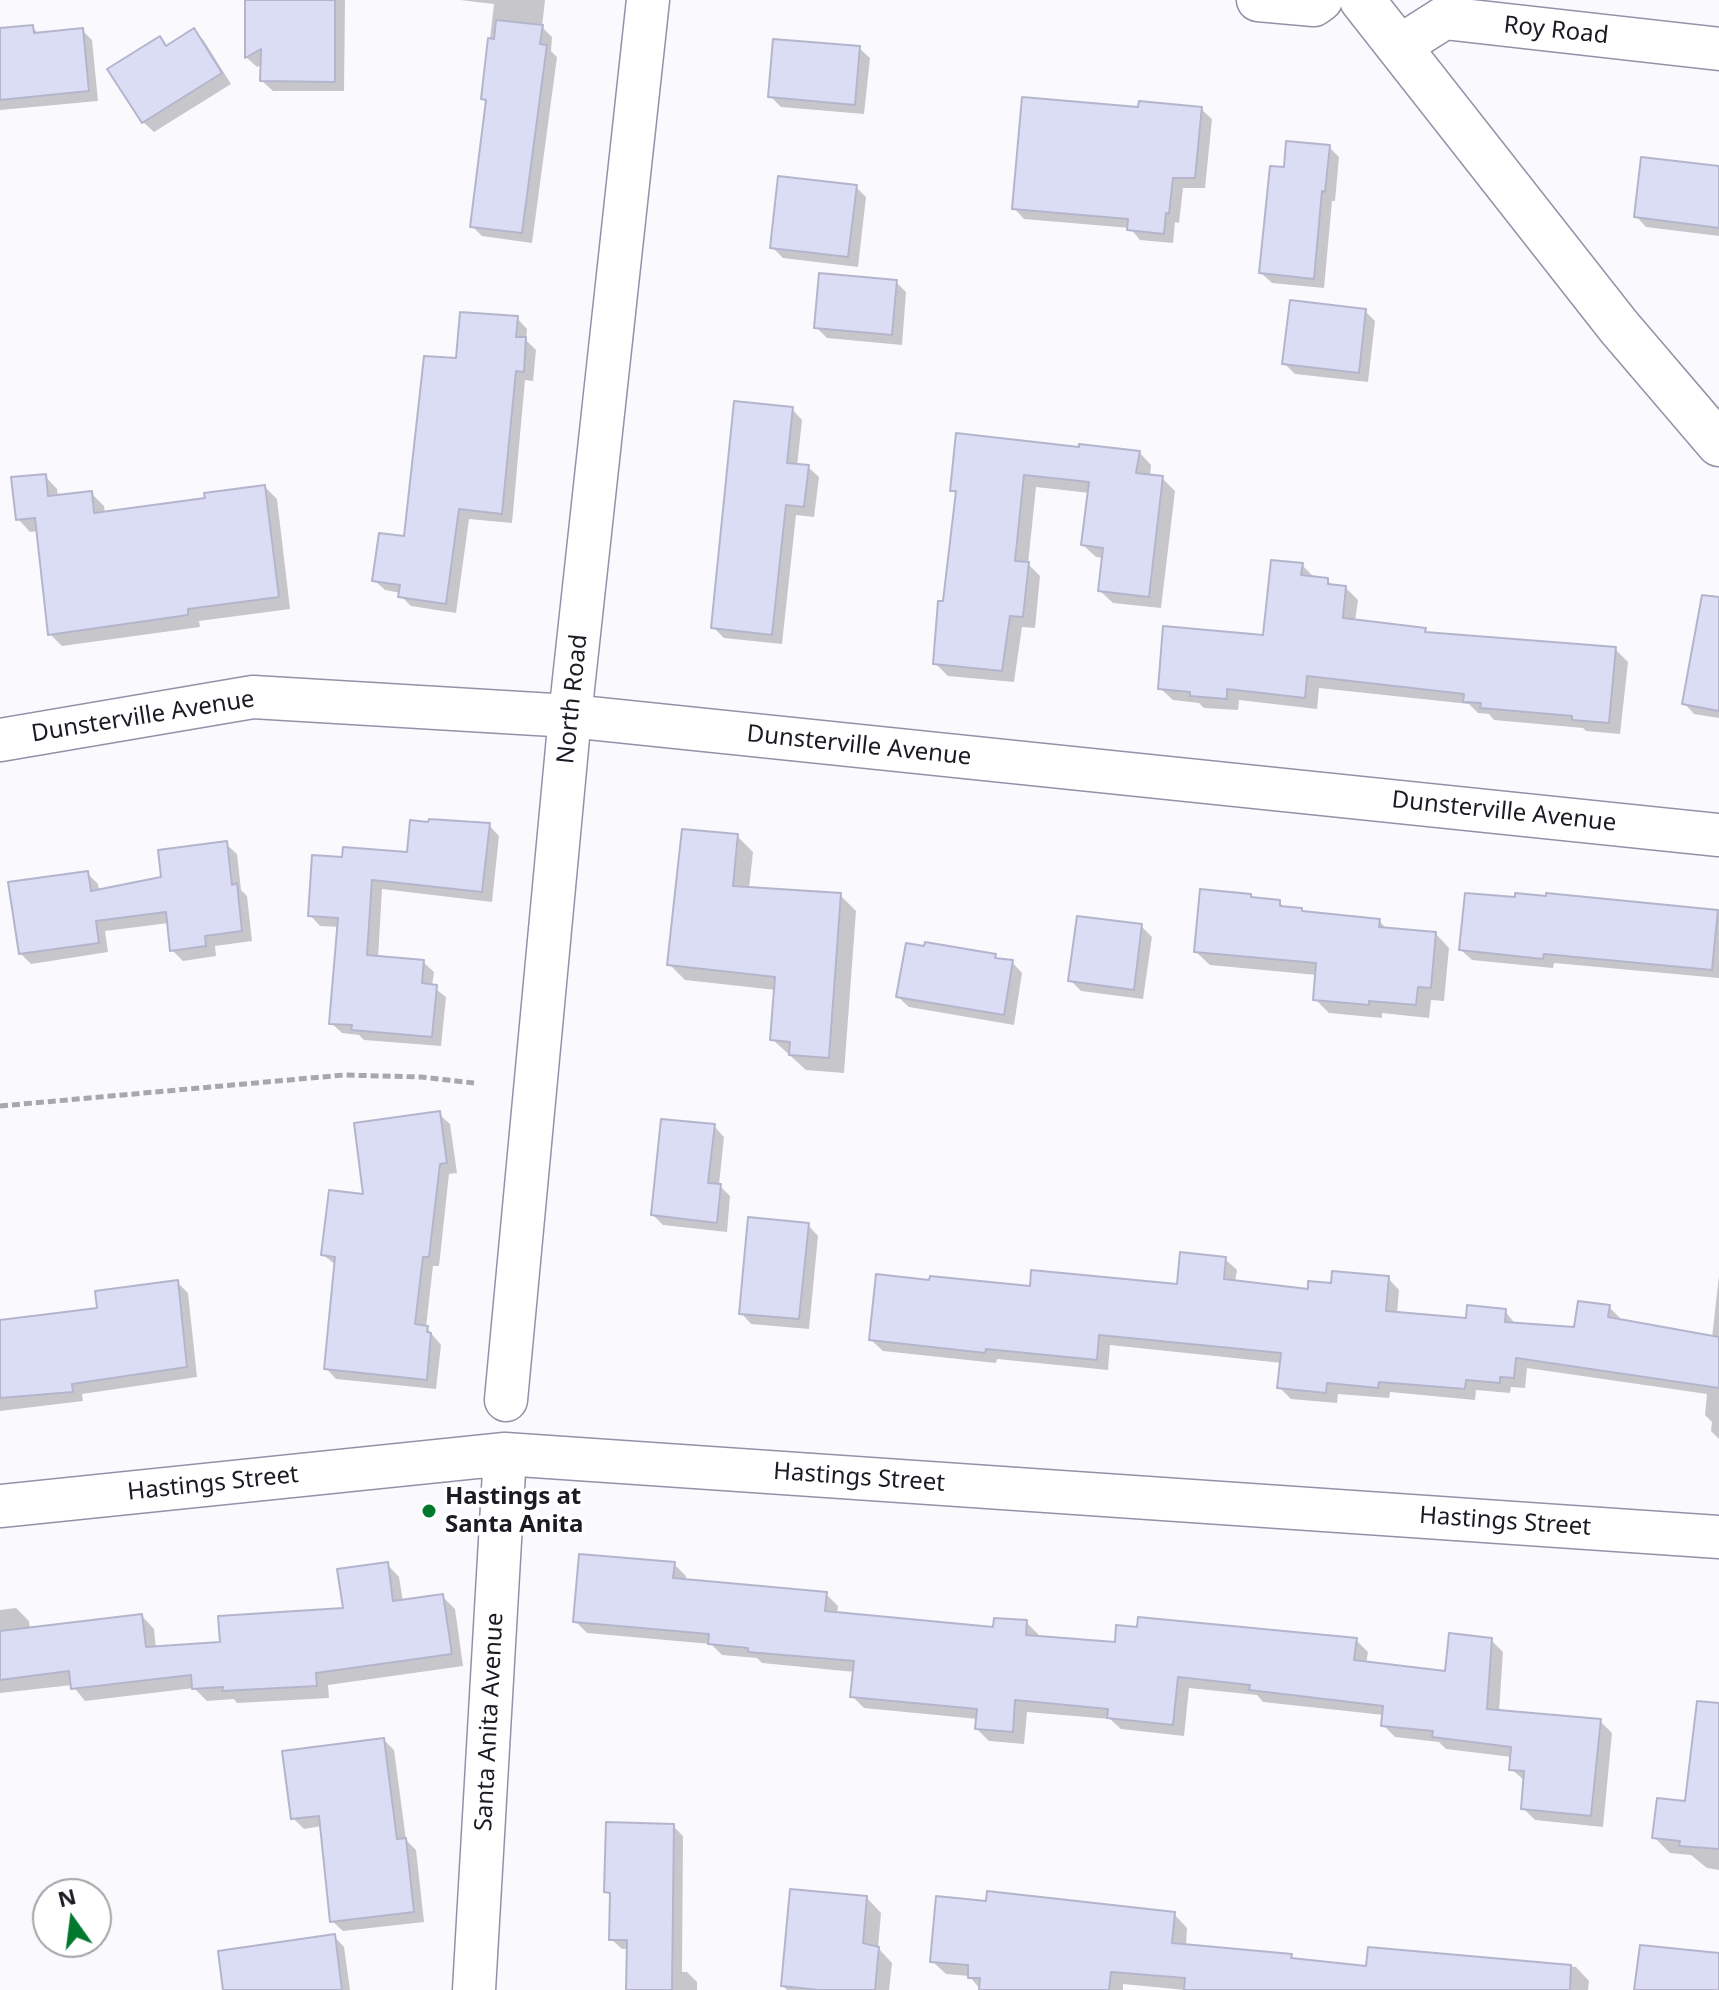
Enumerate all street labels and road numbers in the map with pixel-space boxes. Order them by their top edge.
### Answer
street label: Roy Road [1502,11,1610,51]
street label: North Road [552,633,594,765]
street label: Dunsterville Avenue [29,685,257,749]
street label: Dunsterville Avenue [745,720,973,772]
street label: Dunsterville Avenue [1390,786,1618,838]
street label: Hastings Street [772,1458,946,1498]
street label: Hastings Street [126,1461,300,1507]
street label: Hastings Street [1418,1502,1592,1542]
street label: Santa Anita Avenue [470,1612,510,1832]

